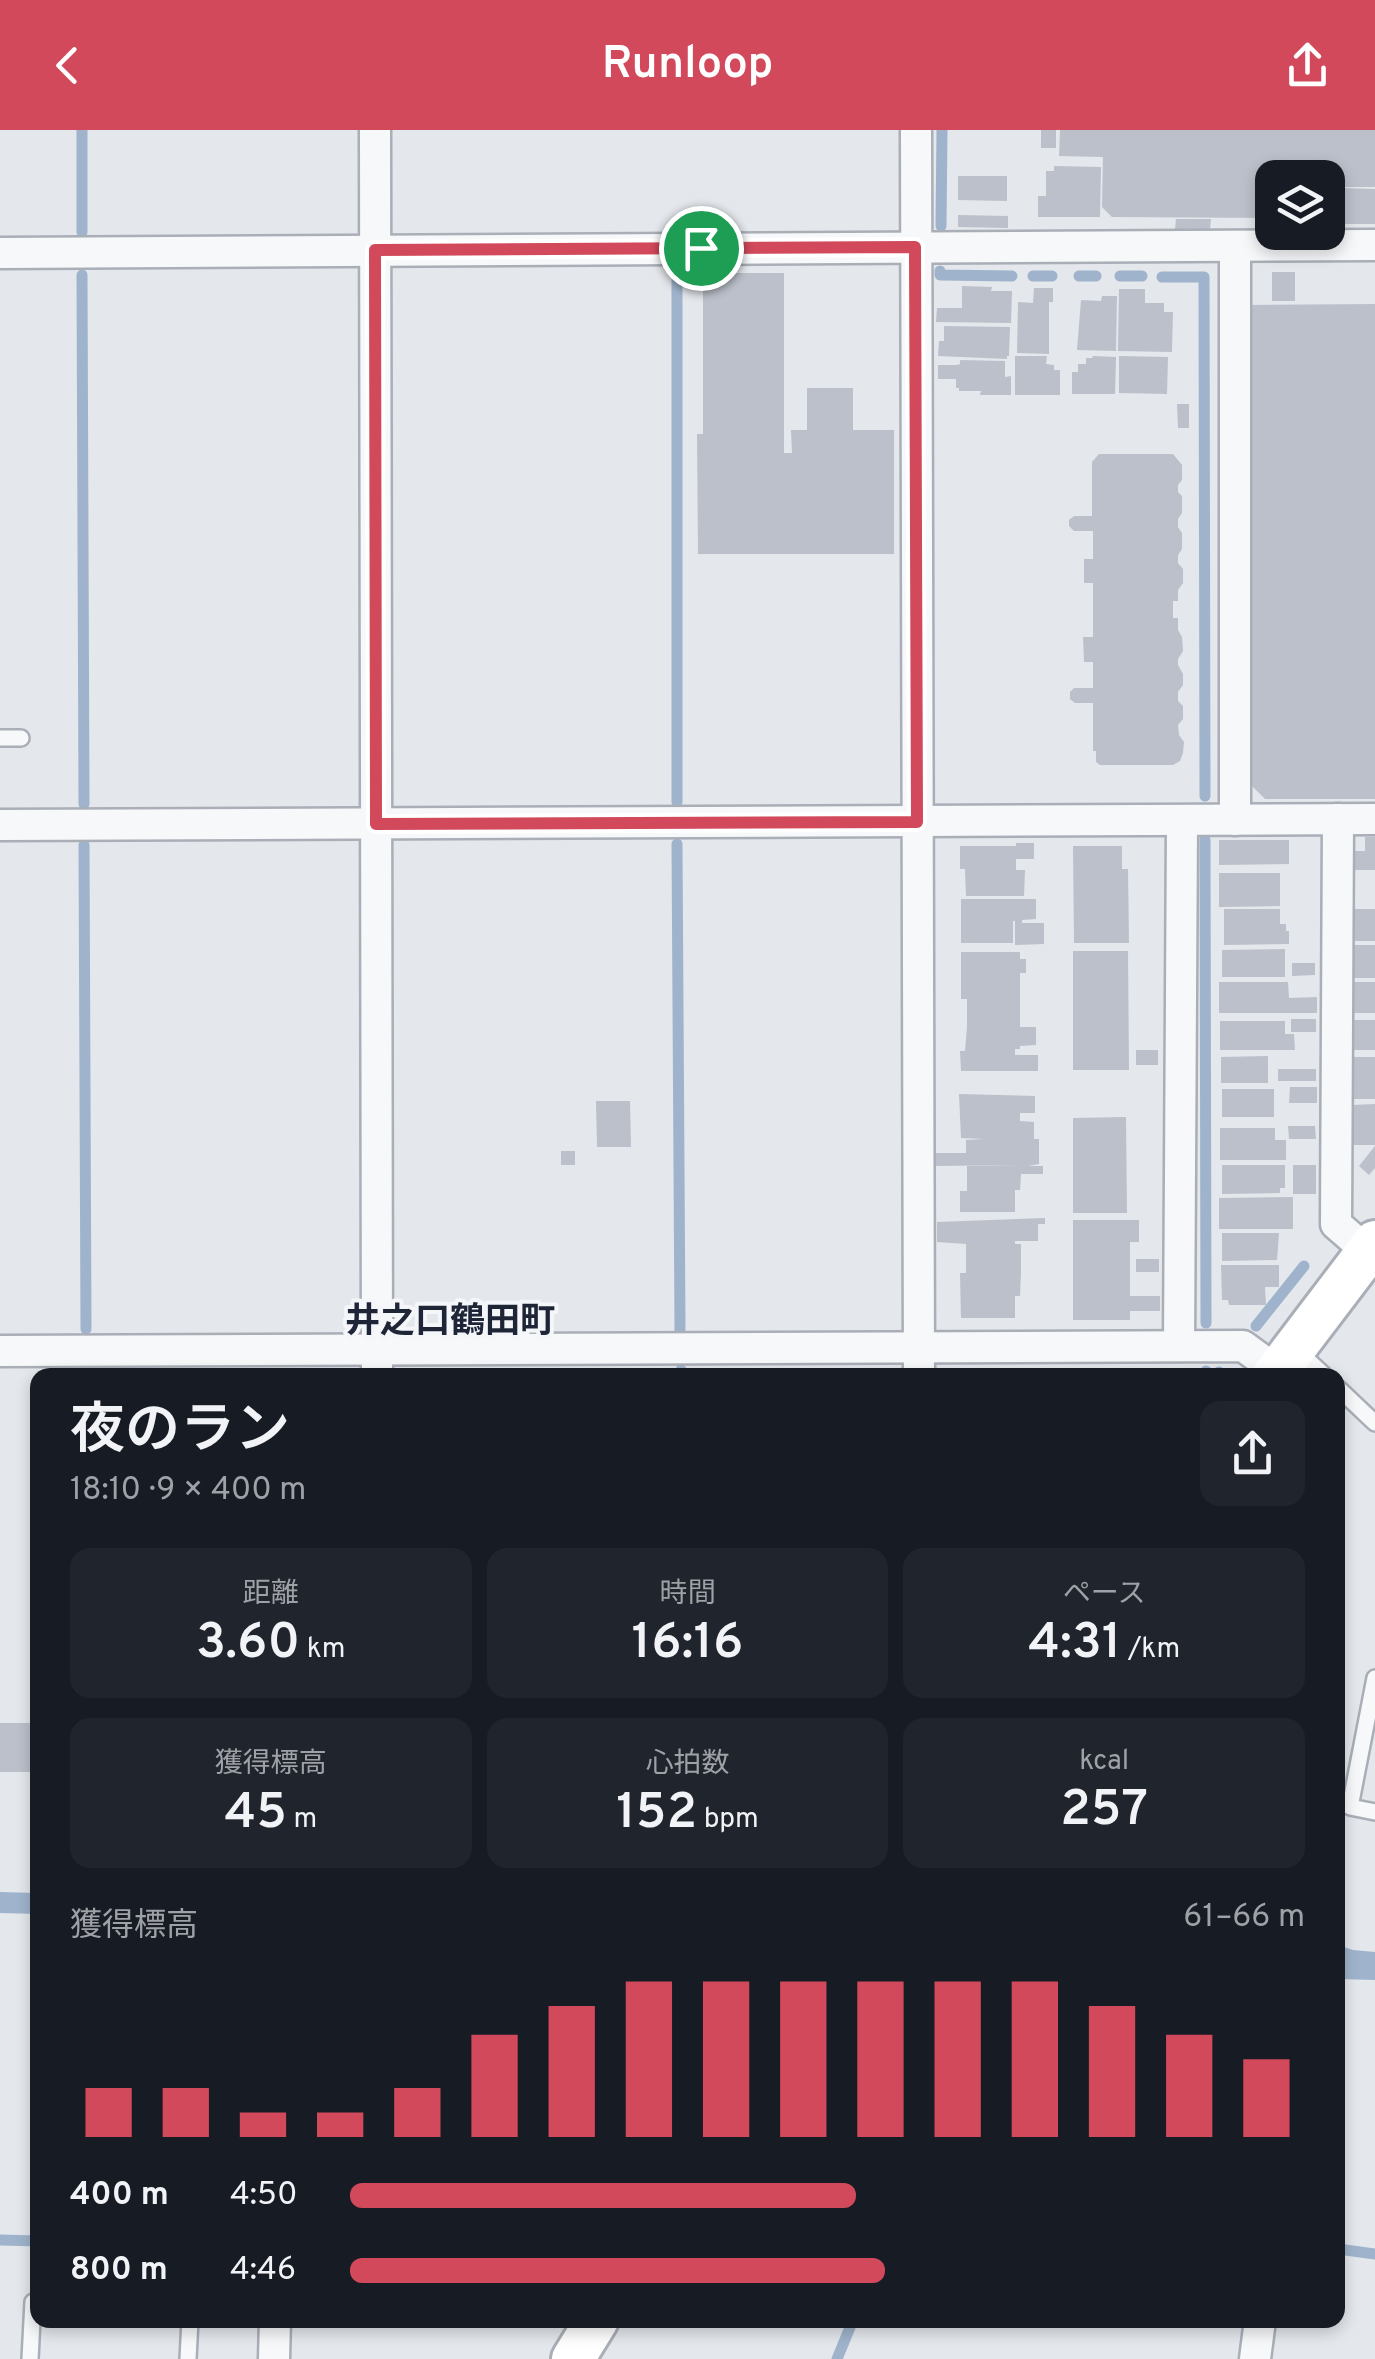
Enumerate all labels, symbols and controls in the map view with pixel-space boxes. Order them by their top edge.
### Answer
text: Runloop [602,37,773,94]
icon: back [40,38,95,93]
icon: share [1280,38,1335,93]
map controls [1255,160,1345,250]
button: layers [1255,160,1345,250]
pin [659,206,744,291]
icon: arrive [674,221,729,276]
district label: 井之口鶴田町 [345,1301,555,1345]
text: 夜のラン [70,1398,290,1468]
button: share [1200,1401,1305,1506]
text: 18:10 · 9 × 400 m [70,1471,306,1511]
text: 距離 [243,1577,299,1613]
text: 時間 [659,1577,716,1613]
text: ペース [1063,1577,1145,1613]
text: 3.60 [196,1613,300,1676]
text: 16:16 [632,1613,743,1676]
text: 4:31 [1028,1613,1121,1676]
text: km [300,1632,346,1668]
text: /km [1121,1632,1180,1668]
text: kcal [1079,1744,1129,1780]
text: 獲得標高 [215,1747,327,1783]
text: 心拍数 [645,1747,730,1783]
text: 257 [1060,1780,1148,1843]
text: 45 [224,1783,287,1846]
text: 152 [616,1783,697,1846]
text: m [287,1802,317,1838]
text: bpm [697,1802,759,1838]
text: 61–66 m [1183,1898,1305,1938]
text: 獲得標高 [70,1907,198,1947]
text: 400 m [70,2176,169,2216]
text: 4:50 [230,2176,297,2216]
text: 800 m [70,2251,168,2291]
text: 4:46 [230,2251,296,2291]

